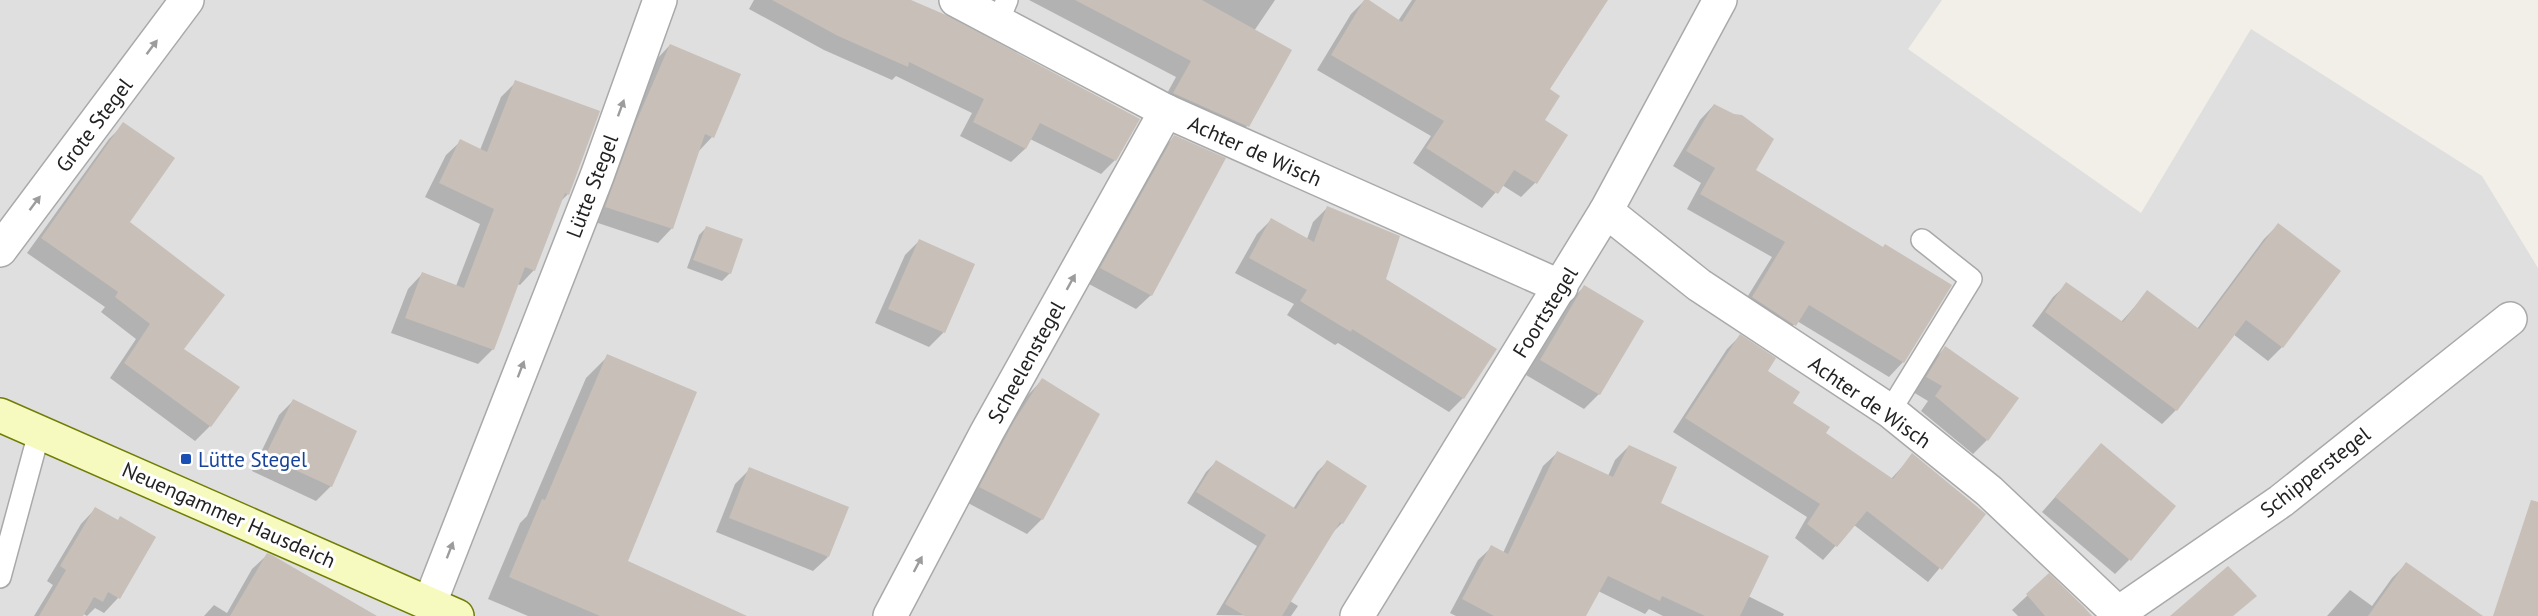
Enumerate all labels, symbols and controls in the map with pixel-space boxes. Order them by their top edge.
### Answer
one-way arrow [146,40,158,56]
street label: Grote Stegel [50,73,138,177]
one-way arrow [617,99,626,117]
street label: Achter de Wisch [1184,110,1326,192]
street label: Lütte Stegel [560,130,624,242]
one-way arrow [29,196,41,212]
street label: Foortstegel [1506,261,1584,363]
one-way arrow [1065,274,1076,290]
street label: Scheelenstegel [981,296,1071,428]
street label: Achter de Wisch [1804,350,1936,454]
one-way arrow [517,359,527,377]
street label: Schipperstegel [2254,421,2376,523]
place label: Lütte Stegel [198,446,307,473]
marker: Lütte Stegel [179,452,193,466]
street label: Neuengammer Hausdeich [118,456,340,574]
one-way arrow [446,541,456,559]
one-way arrow [913,556,923,573]

